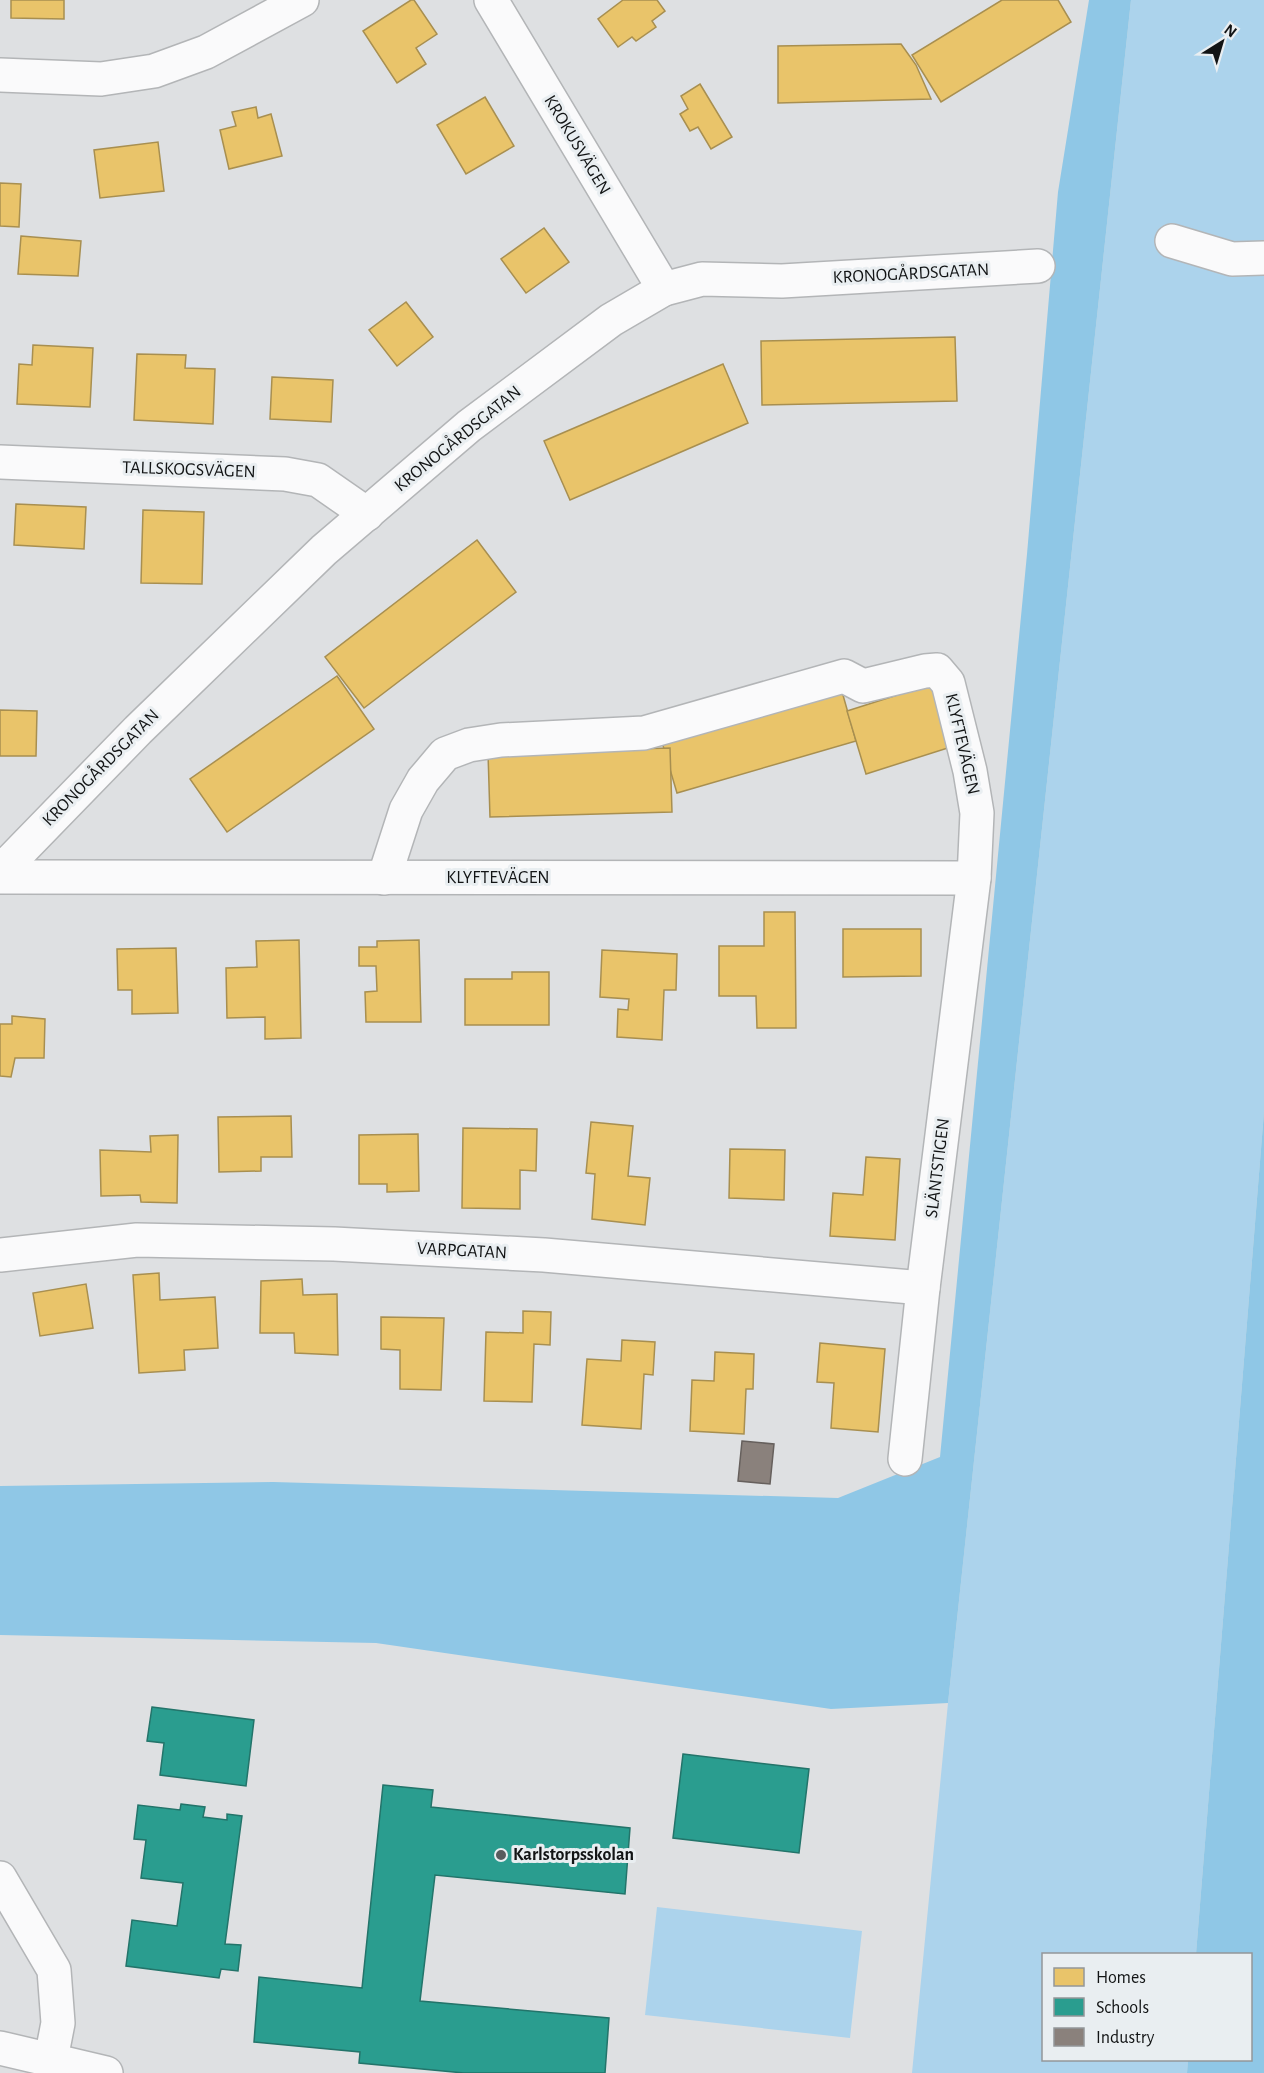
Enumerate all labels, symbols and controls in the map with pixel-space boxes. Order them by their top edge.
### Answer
north arrow [1192,12,1252,72]
text: N [1221,21,1240,41]
street label: KROKUSVÄGEN [540,91,615,198]
street label: KRONOGÅRDSGATAN [832,258,990,287]
street label: KRONOGÅRDSGATAN [390,380,525,495]
street label: TALLSKOGSVÄGEN [122,457,256,481]
street label: KLYFTEVÄGEN [942,691,984,796]
street label: KRONOGÅRDSGATAN [37,704,163,830]
street label: KLYFTEVÄGEN [446,867,550,887]
street label: SLÄNTSTIGEN [921,1117,953,1219]
street label: VARPGATAN [416,1240,508,1262]
place label: Karlstorpsskolan [513,1846,634,1864]
marker: Karlstorpsskolan [494,1848,508,1862]
legend [1042,1953,1252,2061]
text: Homes [1096,1969,1146,1987]
text: Schools [1096,1999,1149,2017]
text: Industry [1096,2029,1155,2047]

